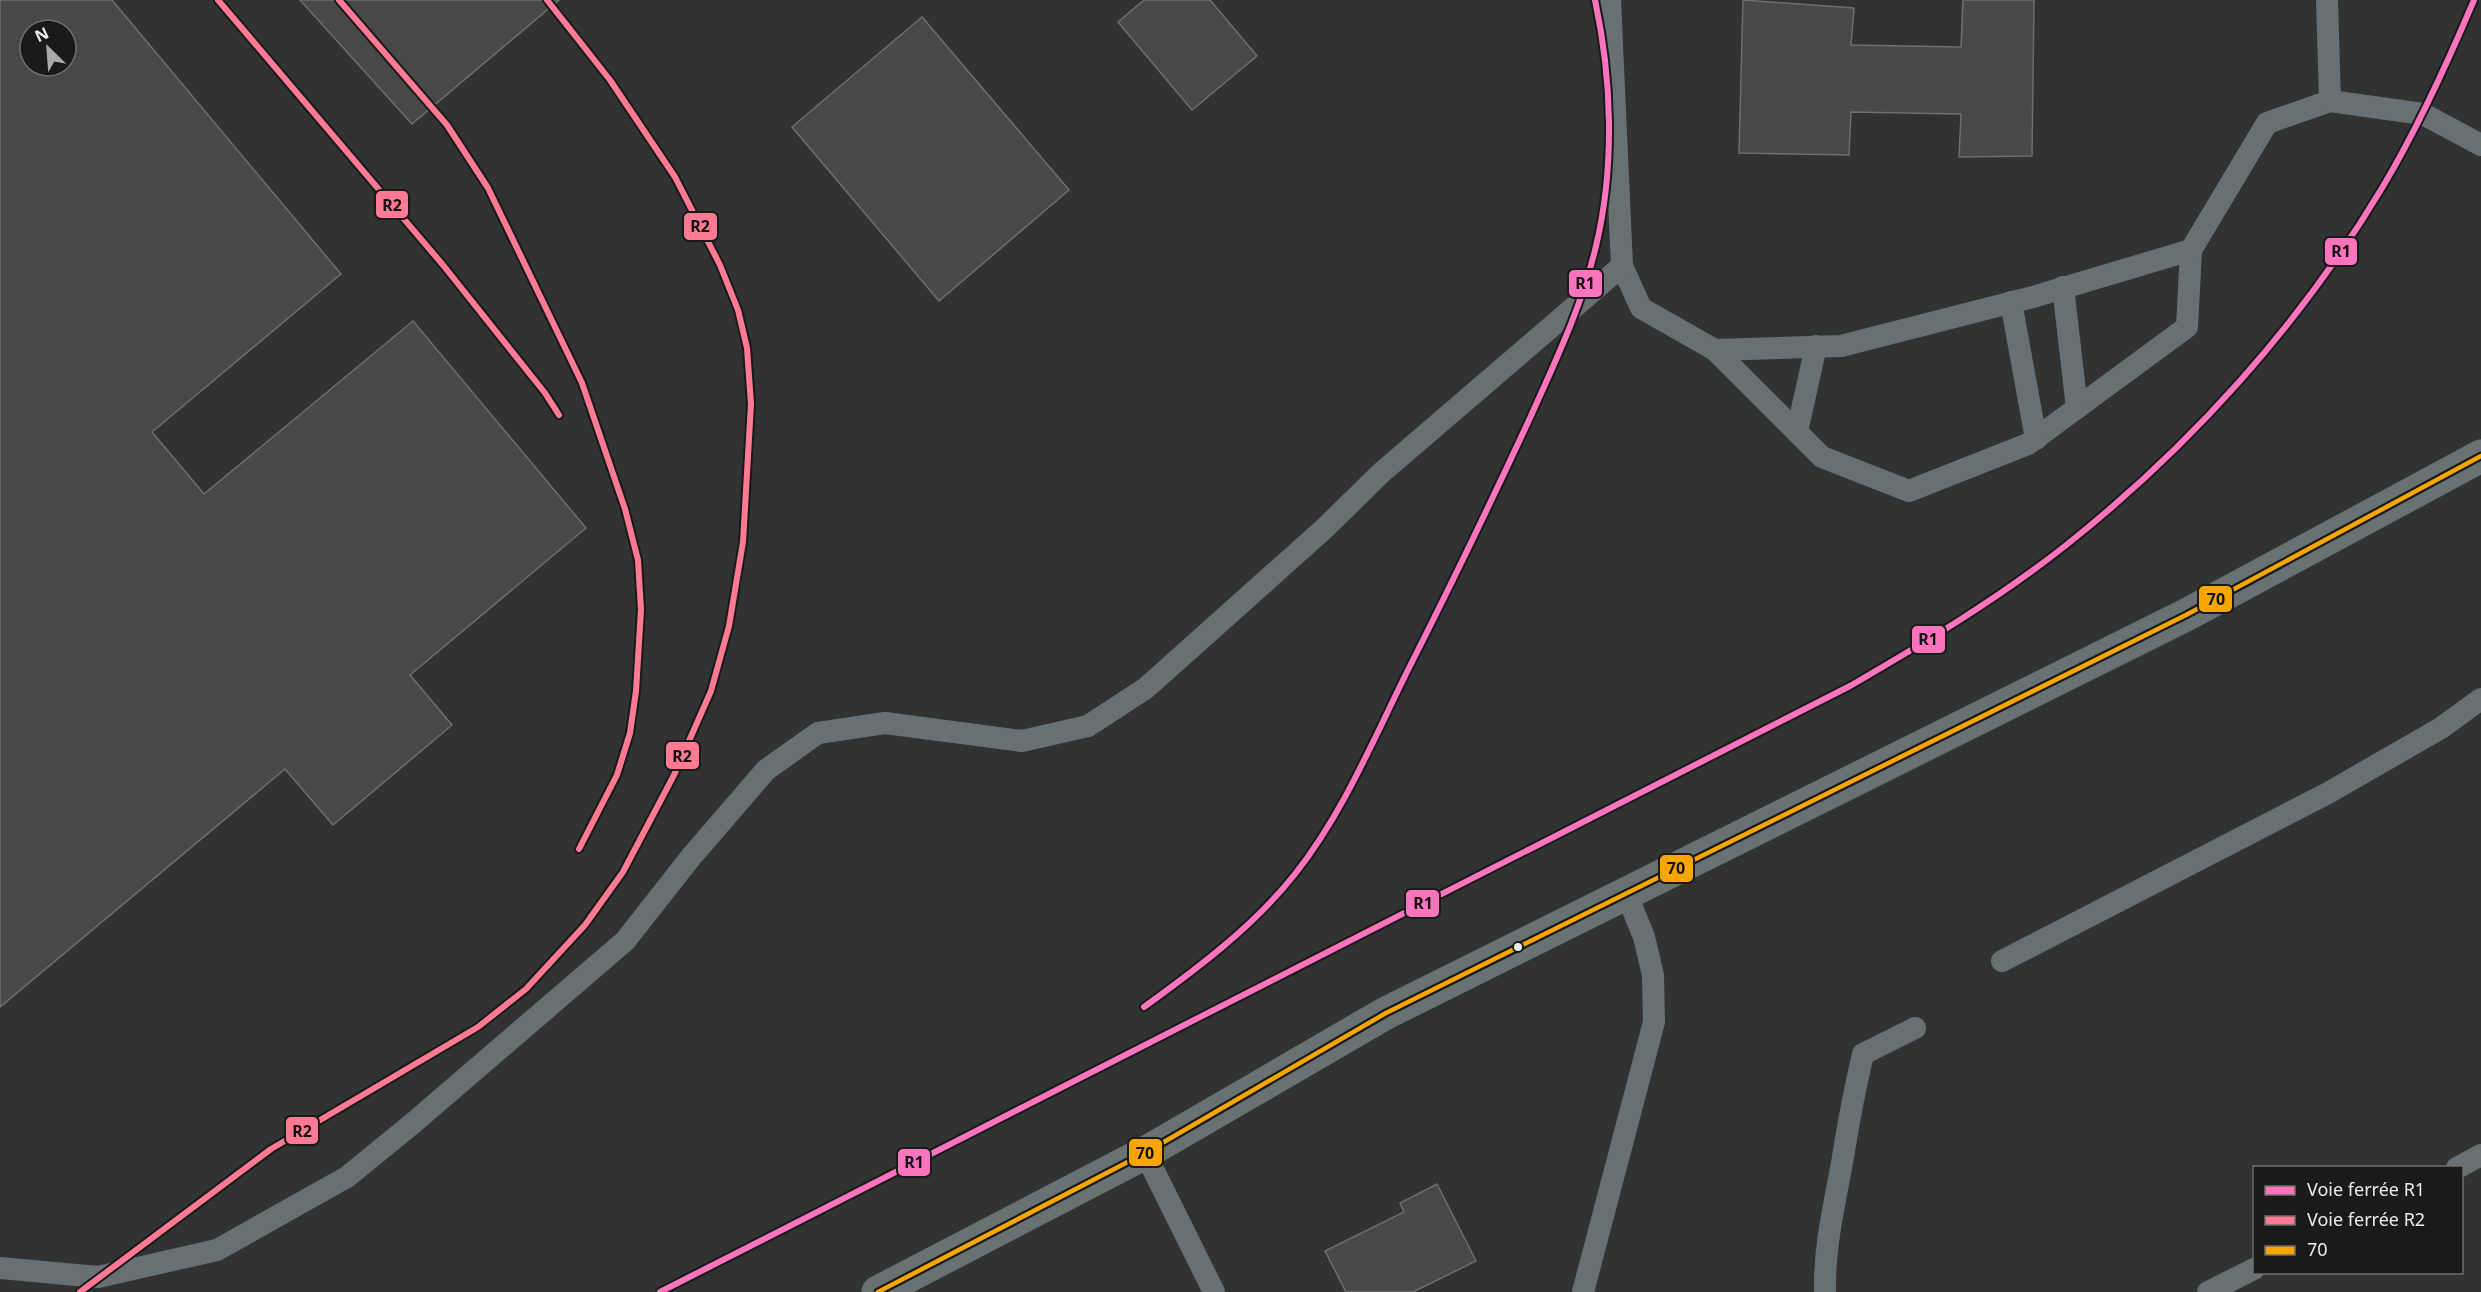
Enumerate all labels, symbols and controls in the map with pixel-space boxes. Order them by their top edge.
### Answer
north arrow [18,18,78,78]
text: N [31,22,52,47]
line badge: R2 [375,190,409,219]
text: R2 [382,194,402,216]
line badge: R2 [683,212,718,241]
text: R2 [690,215,710,237]
line badge: R1 [2324,237,2358,266]
text: R1 [2331,240,2351,262]
line badge: R1 [1568,269,1603,298]
text: R1 [1575,272,1595,294]
line badge: 70 [2198,585,2233,613]
text: 70 [2207,588,2225,610]
line badge: R1 [1911,625,1946,654]
text: R1 [1918,628,1938,650]
line badge: R2 [665,741,700,770]
text: R2 [672,745,692,767]
line badge: 70 [1659,854,1694,883]
text: 70 [1667,857,1685,879]
line badge: R1 [1405,889,1440,918]
text: R1 [1413,892,1433,914]
unlabelled marker [1512,941,1524,953]
line badge: R2 [285,1116,319,1145]
text: R2 [292,1120,312,1142]
line badge: 70 [1128,1138,1163,1167]
text: 70 [1136,1142,1154,1164]
line badge: R1 [897,1148,931,1177]
text: R1 [904,1151,924,1173]
legend [2253,1166,2463,1274]
text: Voie ferrée R1 [2307,1177,2425,1201]
text: Voie ferrée R2 [2307,1207,2425,1231]
text: 70 [2307,1237,2328,1261]

